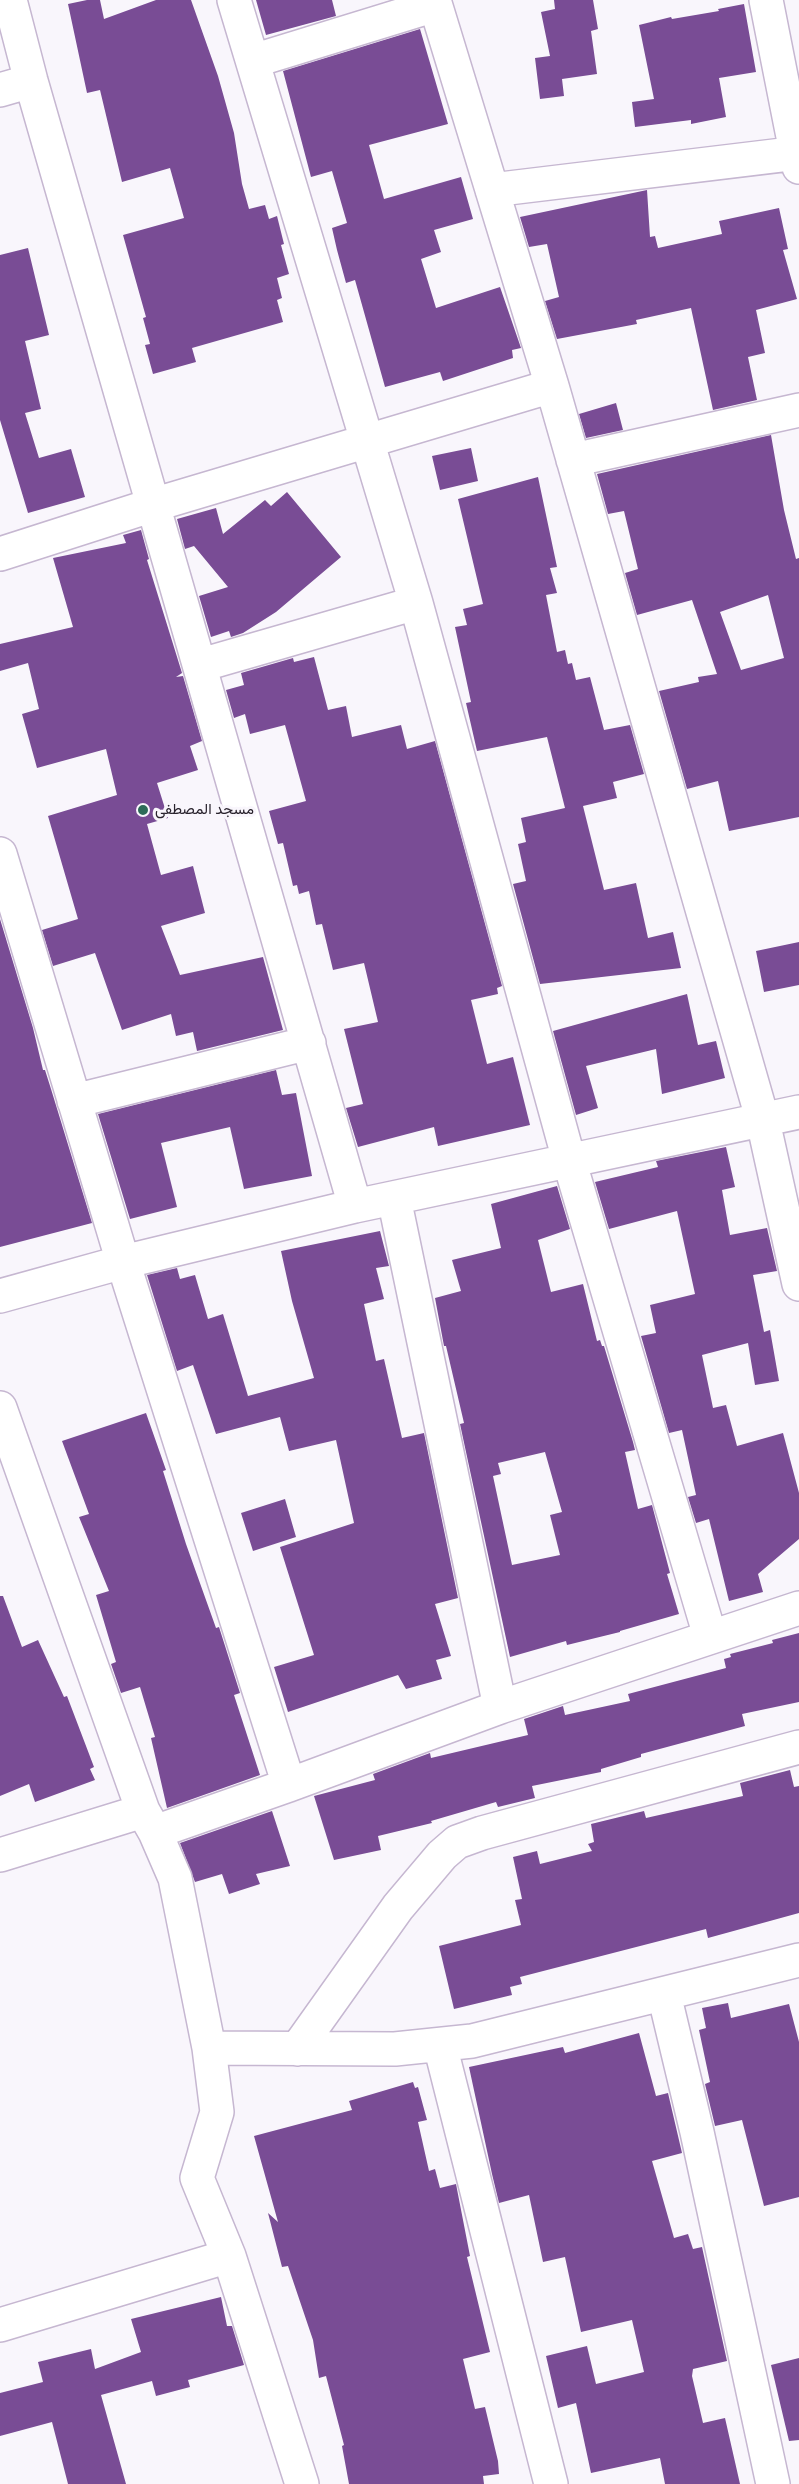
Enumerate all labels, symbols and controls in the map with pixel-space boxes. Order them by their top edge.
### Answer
place label: مسجد المصطفى [155,801,254,819]
marker: مسجد المصطفى [136,803,150,817]

